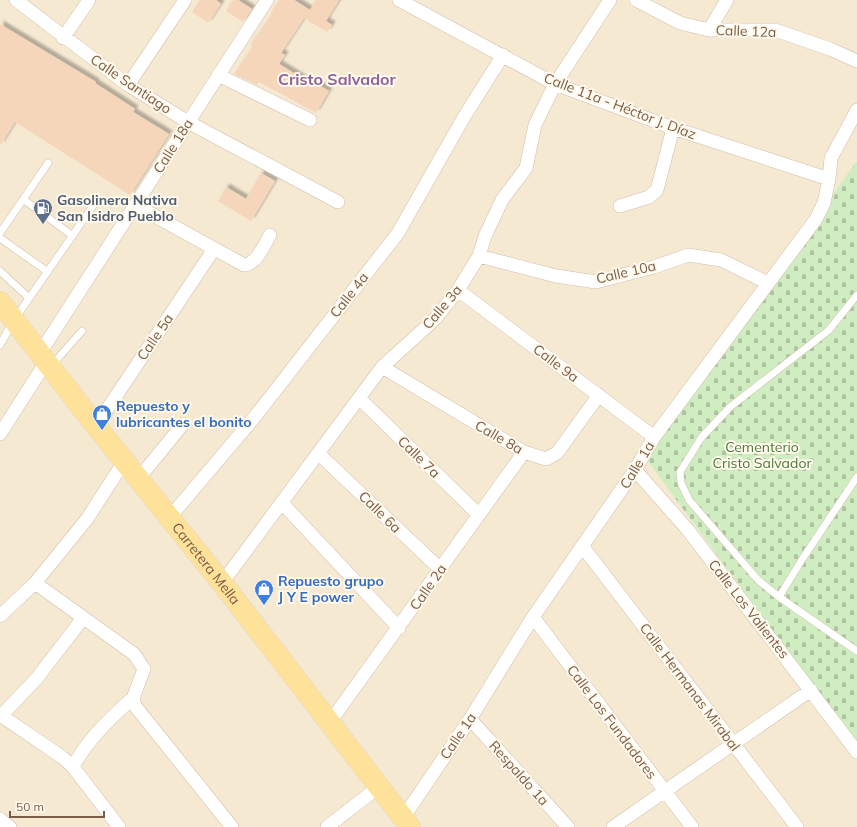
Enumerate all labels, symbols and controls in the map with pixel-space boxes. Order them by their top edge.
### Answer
street label: Calle 12a [715,21,777,41]
street label: Calle Santiago [87,50,175,118]
district label: Cristo Salvador [278,69,397,89]
street label: Calle 11a - Héctor J. Díaz [541,69,699,143]
street label: Calle 18a [149,115,197,177]
place label: Gasolinera Nativa San Isidro Pueblo [57,191,177,225]
fuel station icon: Gasolinera Nativa San Isidro Pueblo [32,197,54,225]
street label: Calle 10a [594,256,658,288]
street label: Calle 4a [326,269,372,321]
street label: Calle 3a [418,281,466,333]
street label: Calle 5a [133,310,177,364]
street label: Calle 9a [530,340,582,386]
place label: Repuesto y lubricantes el bonito [116,397,251,431]
shop icon: Repuesto y lubricantes el bonito [91,403,113,431]
street label: Calle 8a [472,416,526,458]
street label: Calle 7a [394,432,444,482]
street label: Calle 1a [616,438,658,492]
park label: Cementerio Cristo Salvador [713,438,812,472]
street label: Calle 6a [355,487,405,537]
street label: Carretera Mella [168,519,244,608]
street label: Calle Los Valientes [705,556,793,662]
street label: Calle 2a [406,560,450,614]
place label: Repuesto grupo J Y E power [278,572,384,606]
shop icon: Repuesto grupo J Y E power [253,578,275,606]
street label: Calle Hermanas Mirabal [636,619,744,755]
street label: Calle Los Fundadores [563,661,661,783]
street label: Calle 1a [436,709,480,763]
street label: Respaldo 1a [485,737,553,809]
scale bar [10,793,104,819]
text: 50 m [16,799,44,814]

